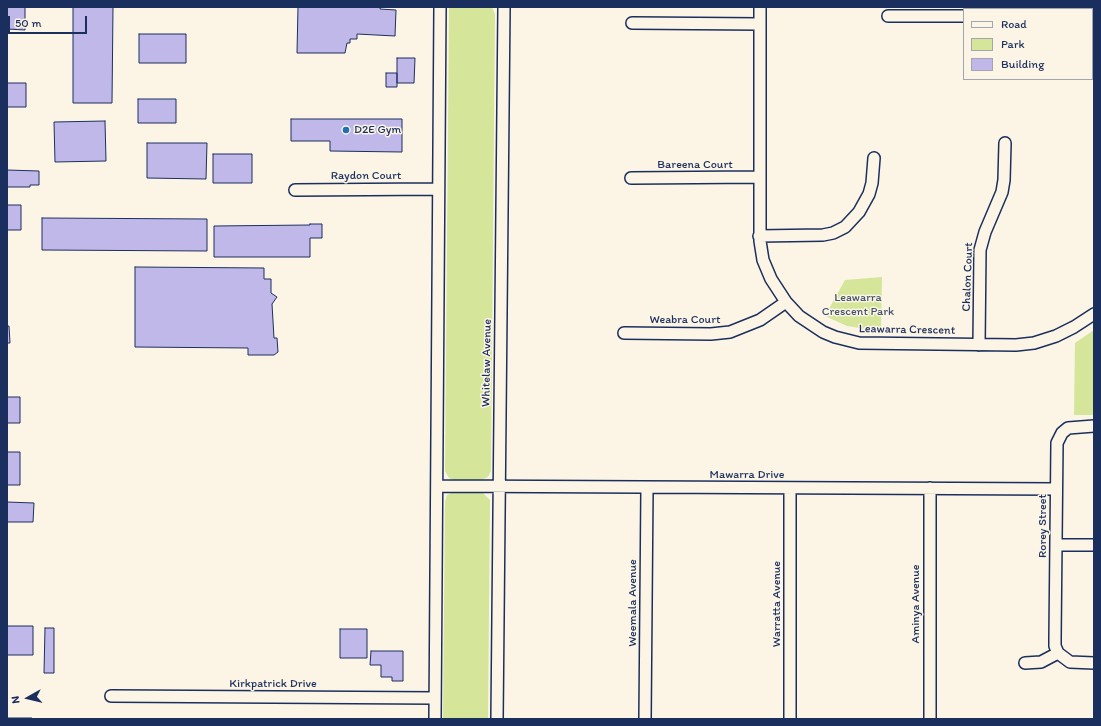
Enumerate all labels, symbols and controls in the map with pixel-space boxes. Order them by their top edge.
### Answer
scale bar [10,8,89,34]
legend [963,8,1093,80]
text: 50 m [15,16,41,30]
text: Road [1001,17,1027,31]
text: Park [1001,37,1025,51]
text: Building [1001,57,1044,71]
place label: D2E Gym [354,123,401,137]
marker: D2E Gym [341,125,351,135]
street label: Bareena Court [657,158,733,172]
street label: Raydon Court [331,169,401,183]
street label: Chalon Court [960,242,976,312]
park label: Leawarra Crescent Park [822,291,894,319]
street label: Weabra Court [650,313,720,327]
street label: Whitelaw Avenue [479,319,495,407]
street label: Leawarra Crescent [859,322,955,338]
street label: Mawarra Drive [709,468,785,482]
street label: Rorey Street [1036,494,1050,558]
street label: Weemala Avenue [626,559,640,647]
street label: Warratta Avenue [770,561,784,647]
street label: Aminya Avenue [909,564,923,644]
street label: Kirkpatrick Drive [229,677,317,691]
north arrow [8,678,48,718]
text: N [9,695,23,704]

